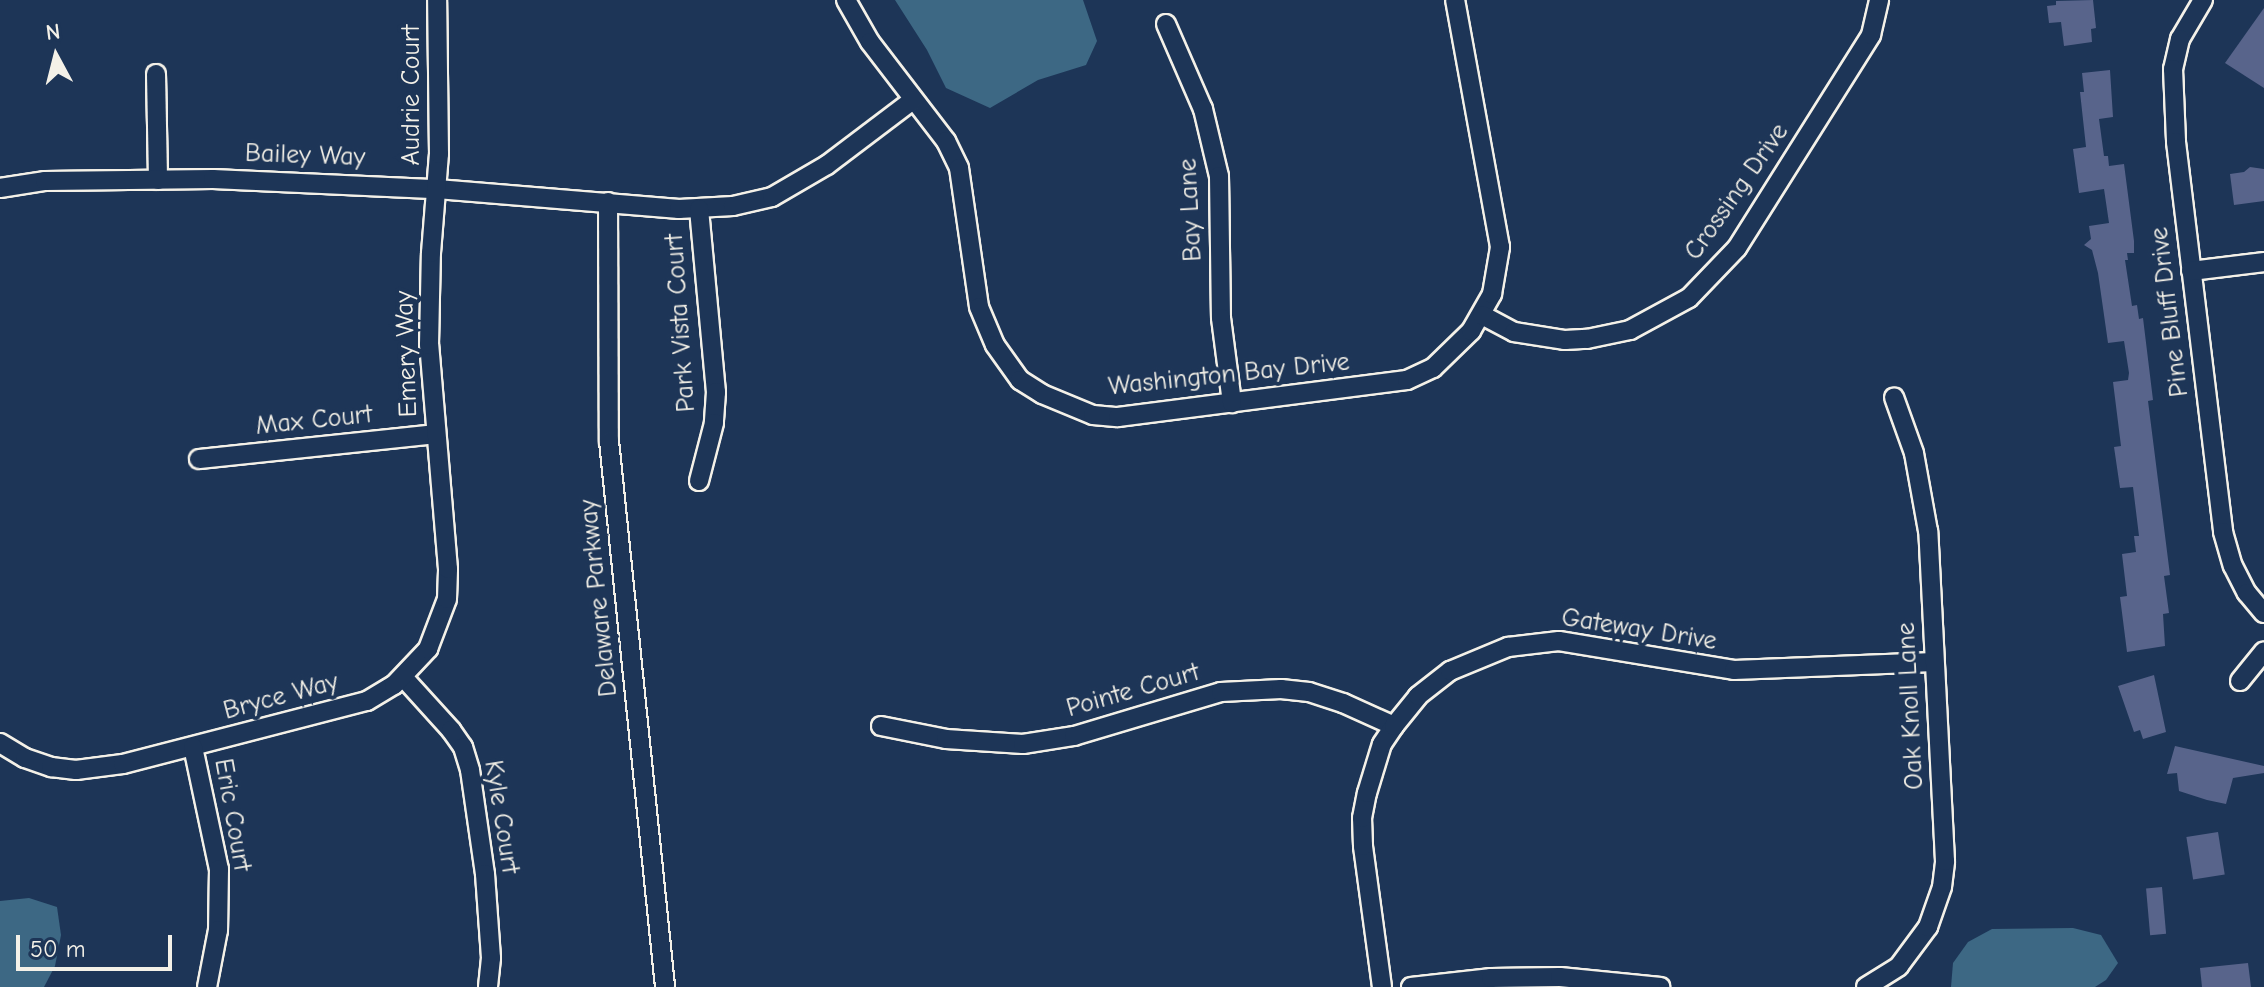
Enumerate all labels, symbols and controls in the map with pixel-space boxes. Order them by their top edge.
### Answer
north arrow [16,16,96,96]
text: N [44,18,62,46]
street label: Audrie Court [396,25,428,165]
street label: Crossing Drive [1678,118,1796,266]
street label: Bailey Way [244,138,366,174]
street label: Bay Lane [1173,158,1209,262]
street label: Pine Bluff Drive [2144,225,2196,399]
street label: Park Vista Court [659,233,703,413]
street label: Emery Way [389,290,425,418]
street label: Washington Bay Drive [1107,347,1351,403]
street label: Max Court [254,399,374,443]
street label: Delaware Parkway [573,498,625,698]
street label: Gateway Drive [1559,602,1719,658]
street label: Oak Knoll Lane [1891,622,1931,790]
street label: Pointe Court [1063,657,1203,725]
street label: Bryce Way [220,667,342,727]
street label: Eric Court [207,756,257,874]
street label: Kyle Court [477,758,525,876]
scale bar [20,919,176,969]
text: 50 m [30,935,86,963]

